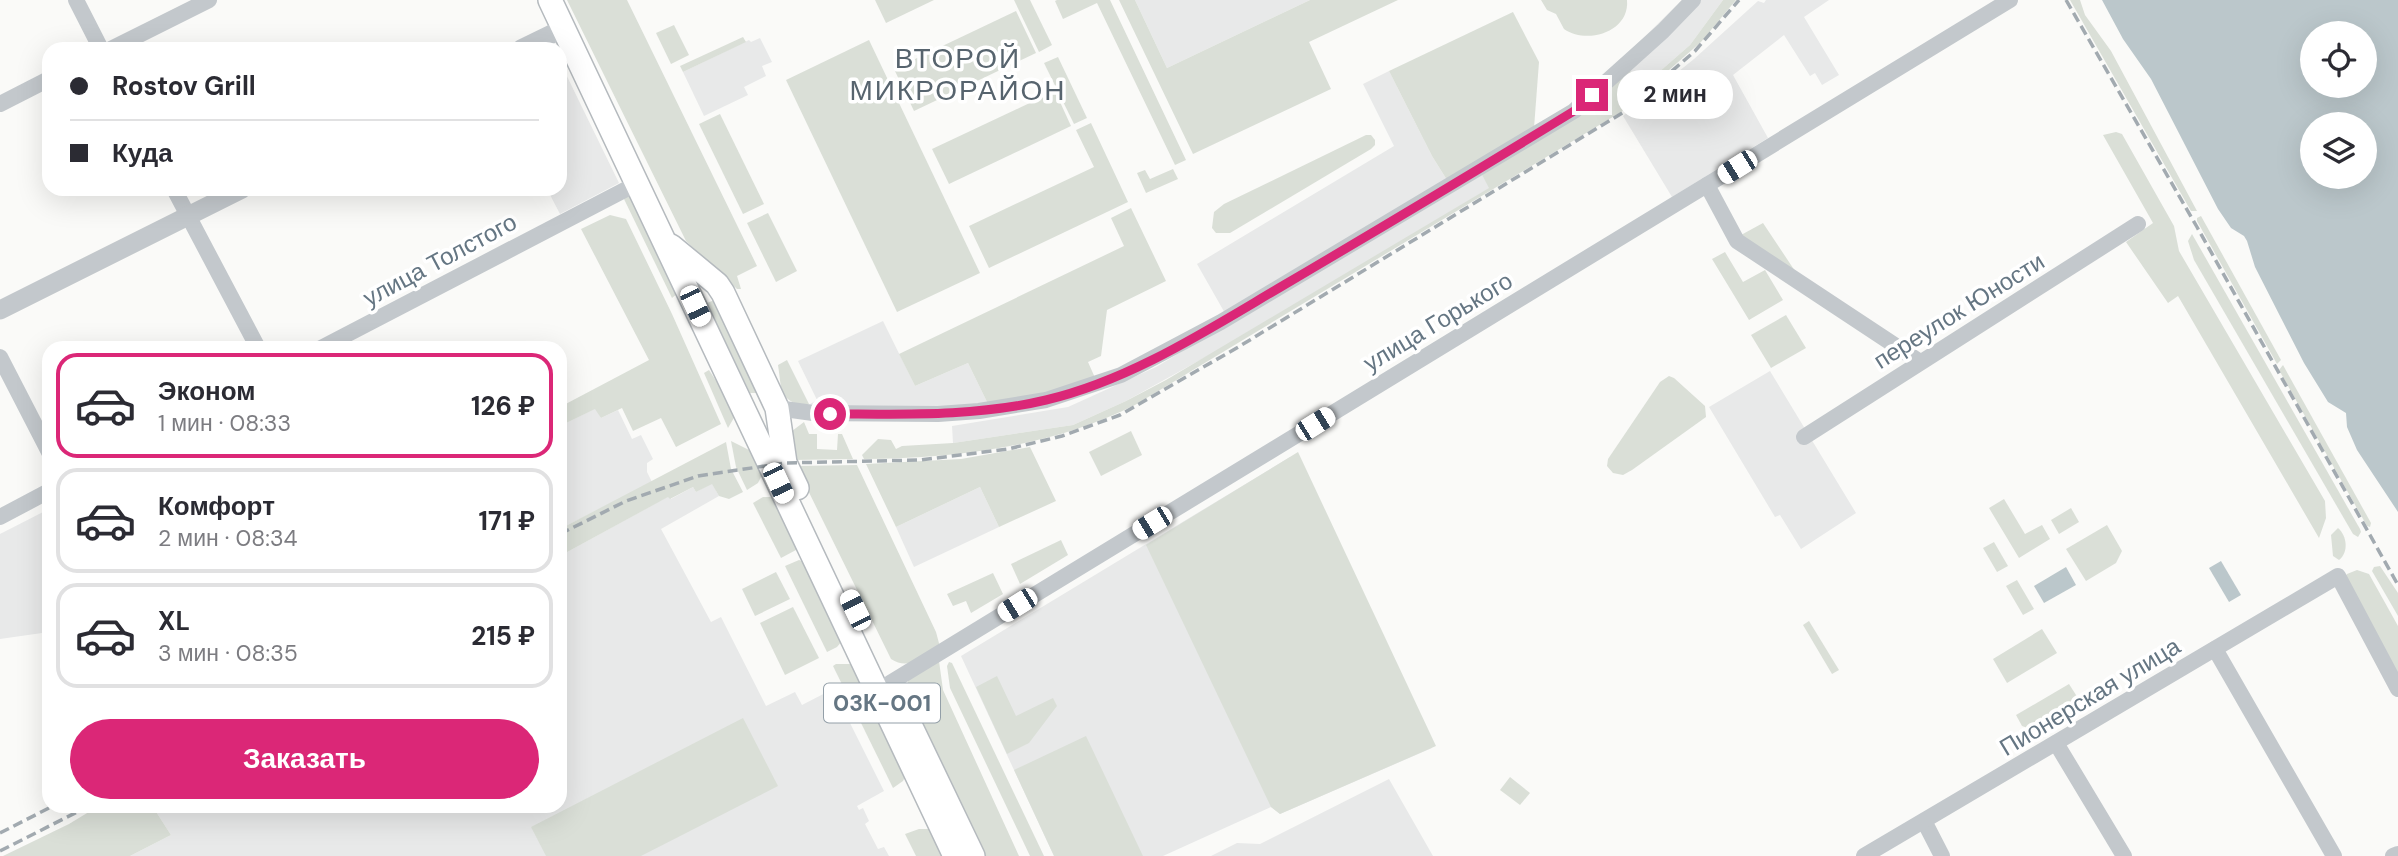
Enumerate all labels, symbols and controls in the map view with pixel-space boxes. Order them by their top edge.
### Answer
map controls [2300,21,2377,189]
button: locate [2300,21,2377,98]
district label: ВТОРОЙ МИКРОРАЙОН [849,40,1067,109]
text: Rostov Grill [112,69,256,103]
callout: 2 мин [1616,70,1732,119]
route end [1576,79,1608,111]
text: 2 мин [1643,79,1707,109]
button: layers [2300,112,2377,189]
text: Куда [112,136,173,170]
car [1714,147,1761,187]
street label: улица Толстого [358,206,522,313]
street label: переулок Юности [1867,245,2050,376]
street label: улица Горького [1357,265,1518,378]
car [677,283,714,329]
icon: car [74,374,137,437]
text: Эконом [158,374,256,408]
text: 126 ₽ [471,389,535,423]
route start [814,398,846,430]
car [1292,404,1339,444]
text: 1 мин · 08:33 [158,408,291,438]
car [760,460,797,506]
icon: car [74,489,137,552]
text: Комфорт [158,489,275,523]
car [1129,503,1176,543]
text: 171 ₽ [478,504,535,538]
text: 2 мин · 08:34 [158,523,297,553]
car [994,585,1041,625]
car [837,587,874,633]
icon: car [74,604,137,667]
text: XL [158,604,190,638]
text: 215 ₽ [471,619,535,653]
street label: Пионерская улица [1994,630,2186,763]
text: 3 мин · 08:35 [158,638,298,668]
road number: 03К-001 [824,684,940,722]
button: Заказать [70,719,539,799]

